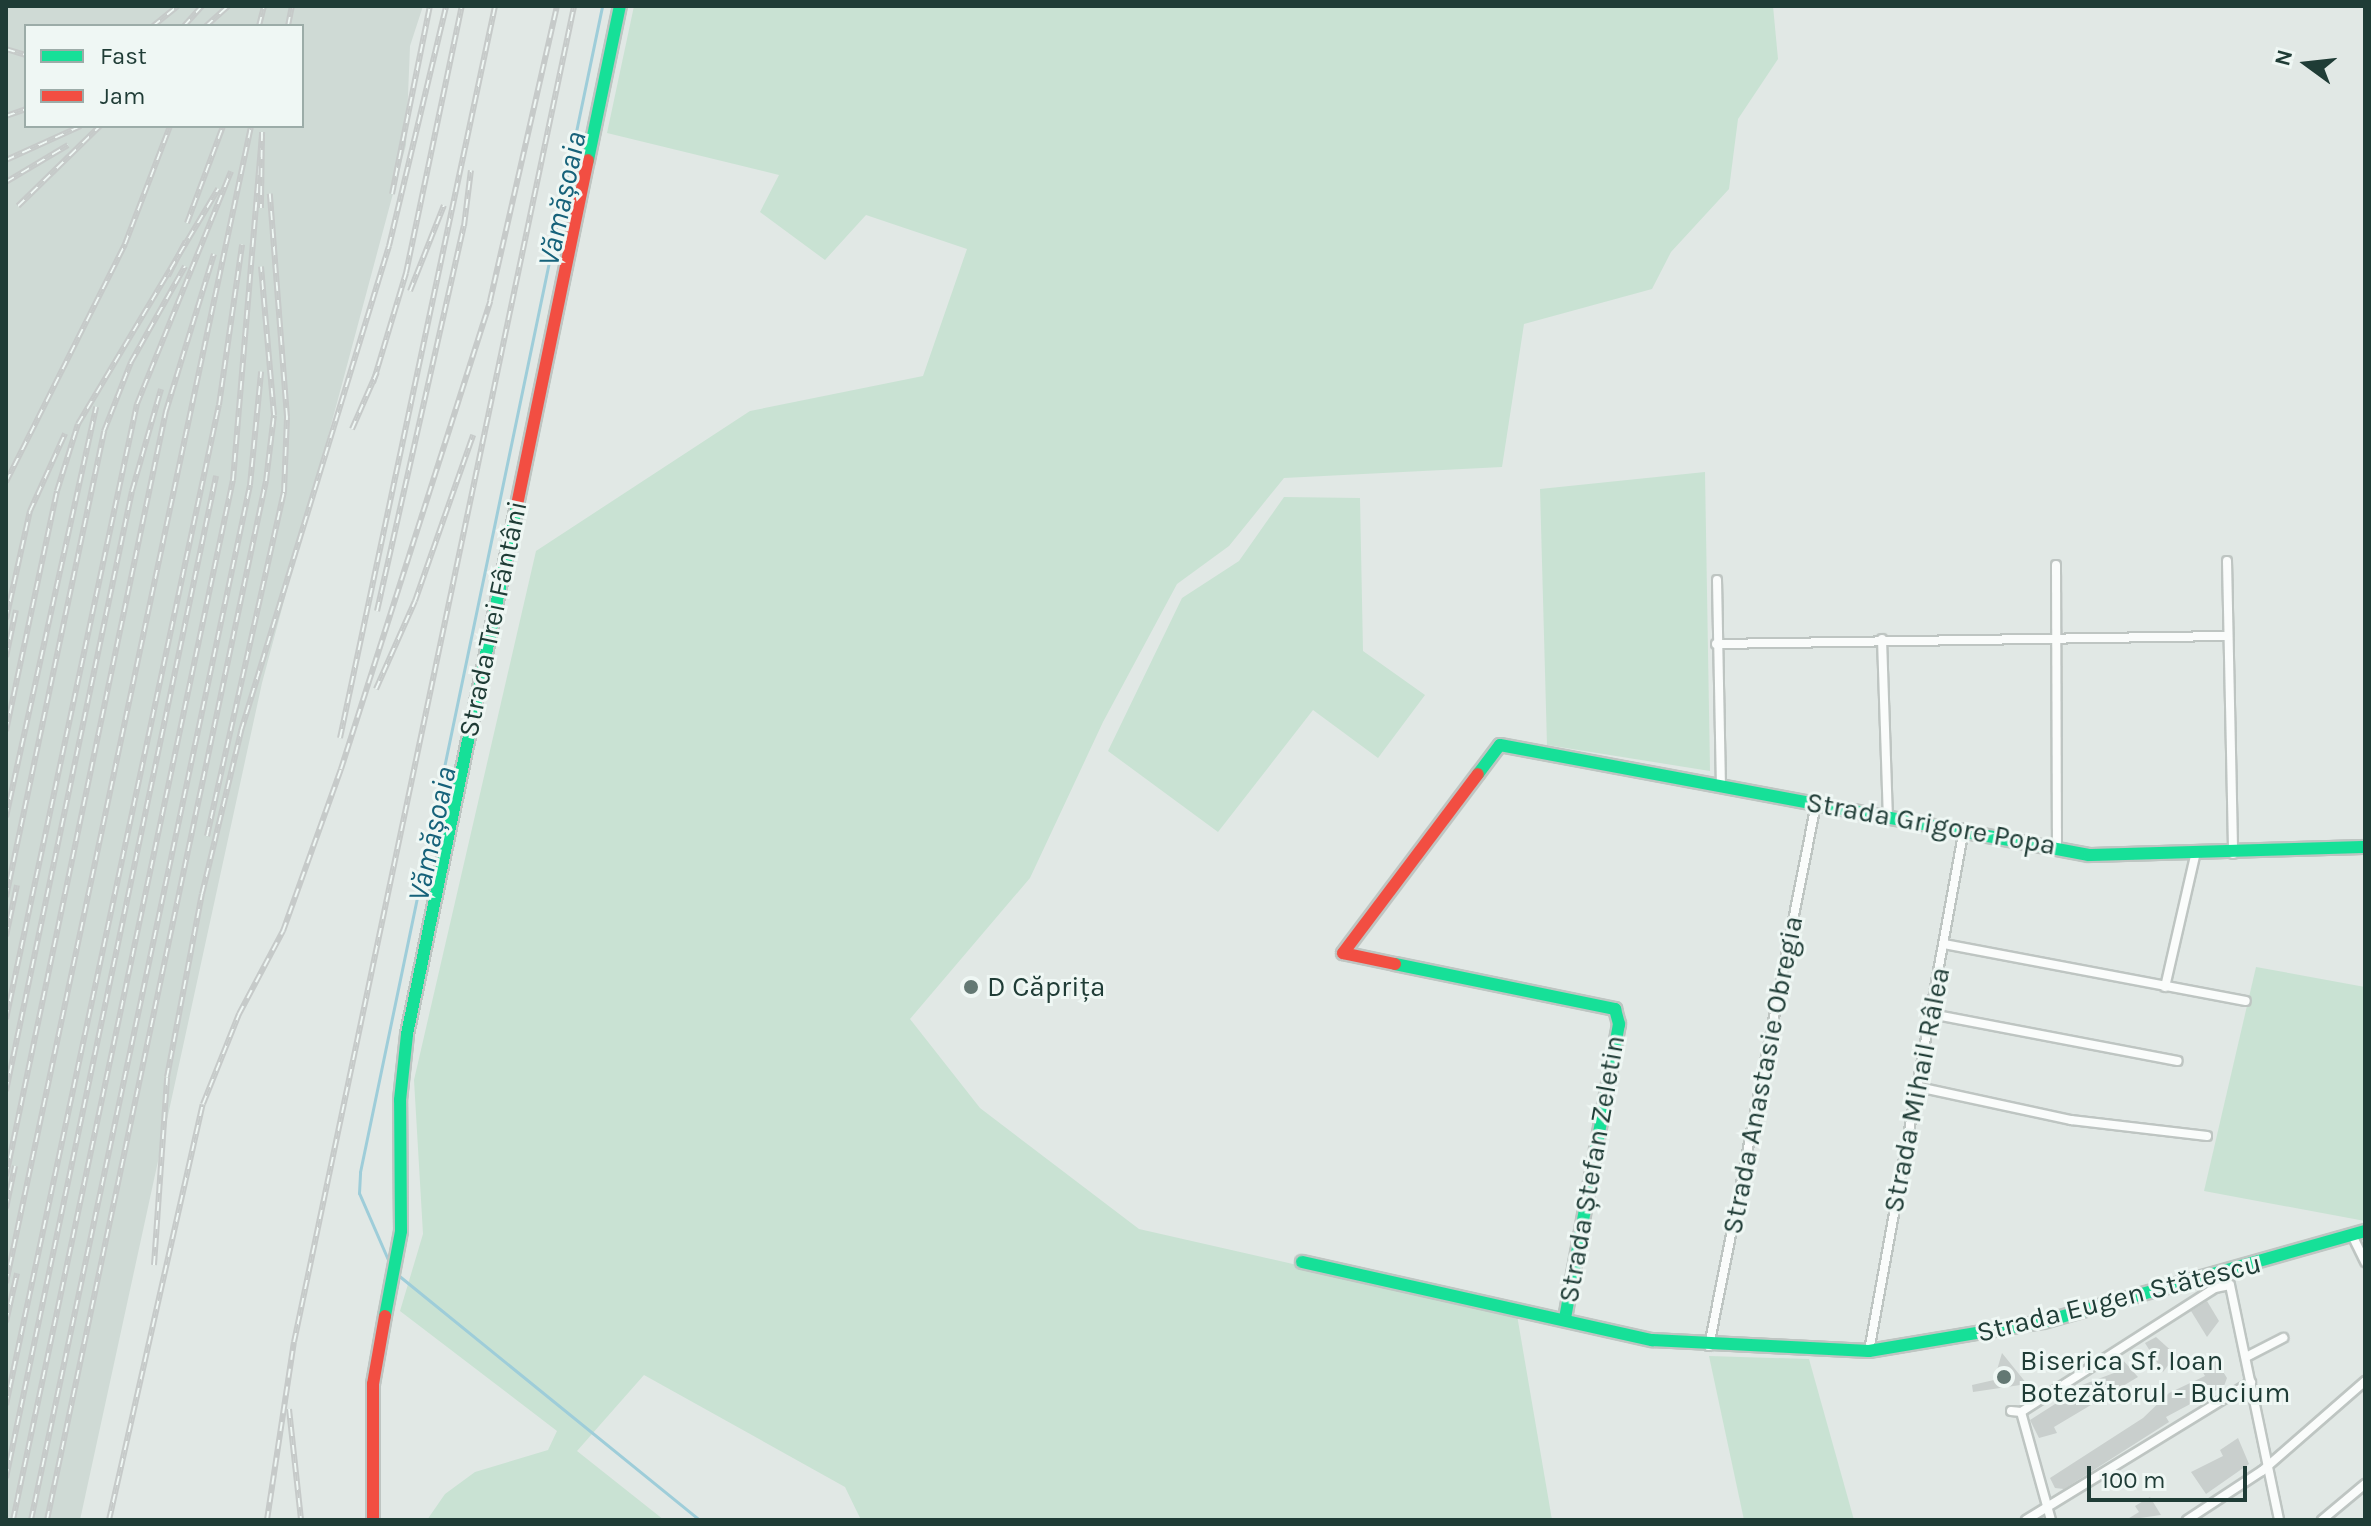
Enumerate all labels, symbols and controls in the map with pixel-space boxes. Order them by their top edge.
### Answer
legend [24,24,304,128]
north arrow [2267,24,2347,104]
text: Fast [100,42,147,70]
text: N [2269,47,2298,69]
text: Jam [100,82,145,110]
water label: Vămășoaia [530,128,594,270]
street label: Strada Trei Fântâni [452,498,534,740]
water label: Vămășoaia [400,763,464,905]
street label: Strada Grigore Popa [1804,785,2058,863]
street label: Strada Anastasie Obregia [1716,913,1810,1237]
street label: Strada Mihail Râlea [1877,965,1957,1215]
place label: D Căprița [987,970,1105,1004]
marker: D Căprița [962,978,980,996]
street label: Strada Ștefan Zeletin [1552,1033,1632,1305]
street label: Strada Eugen Stătescu [1973,1246,2265,1350]
place label: Biserica Sf. Ioan Botezătorul - Bucium [2020,1344,2290,1410]
marker: Biserica Sf. Ioan Botezătorul - Bucium [1995,1368,2013,1386]
scale bar [2091,1450,2251,1500]
text: 100 m [2101,1466,2166,1494]

